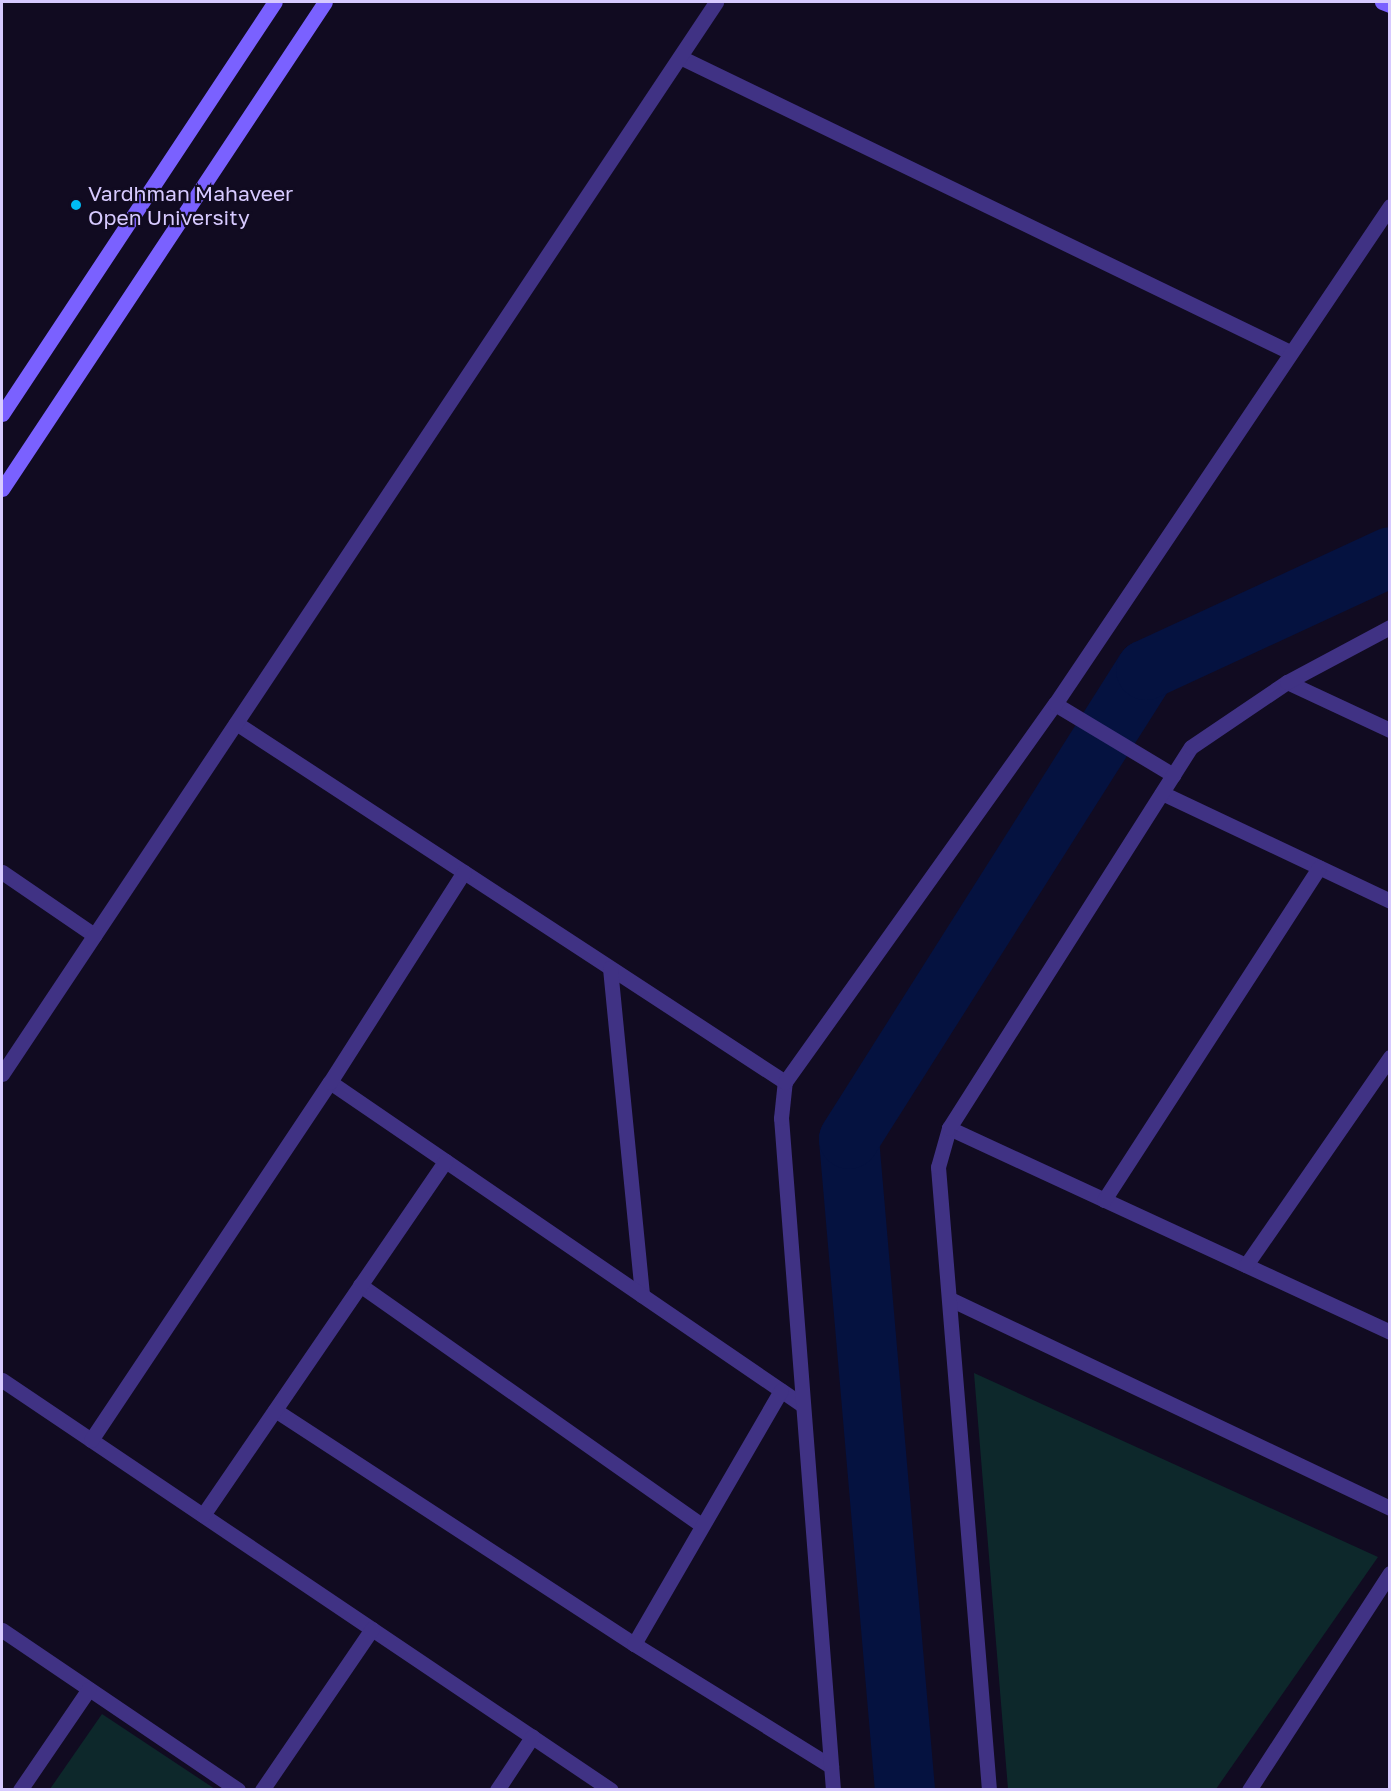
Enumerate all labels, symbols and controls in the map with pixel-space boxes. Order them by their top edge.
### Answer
place label: Vardhman Mahaveer Open University [88,180,293,230]
marker: Vardhman Mahaveer Open University [69,198,83,212]

